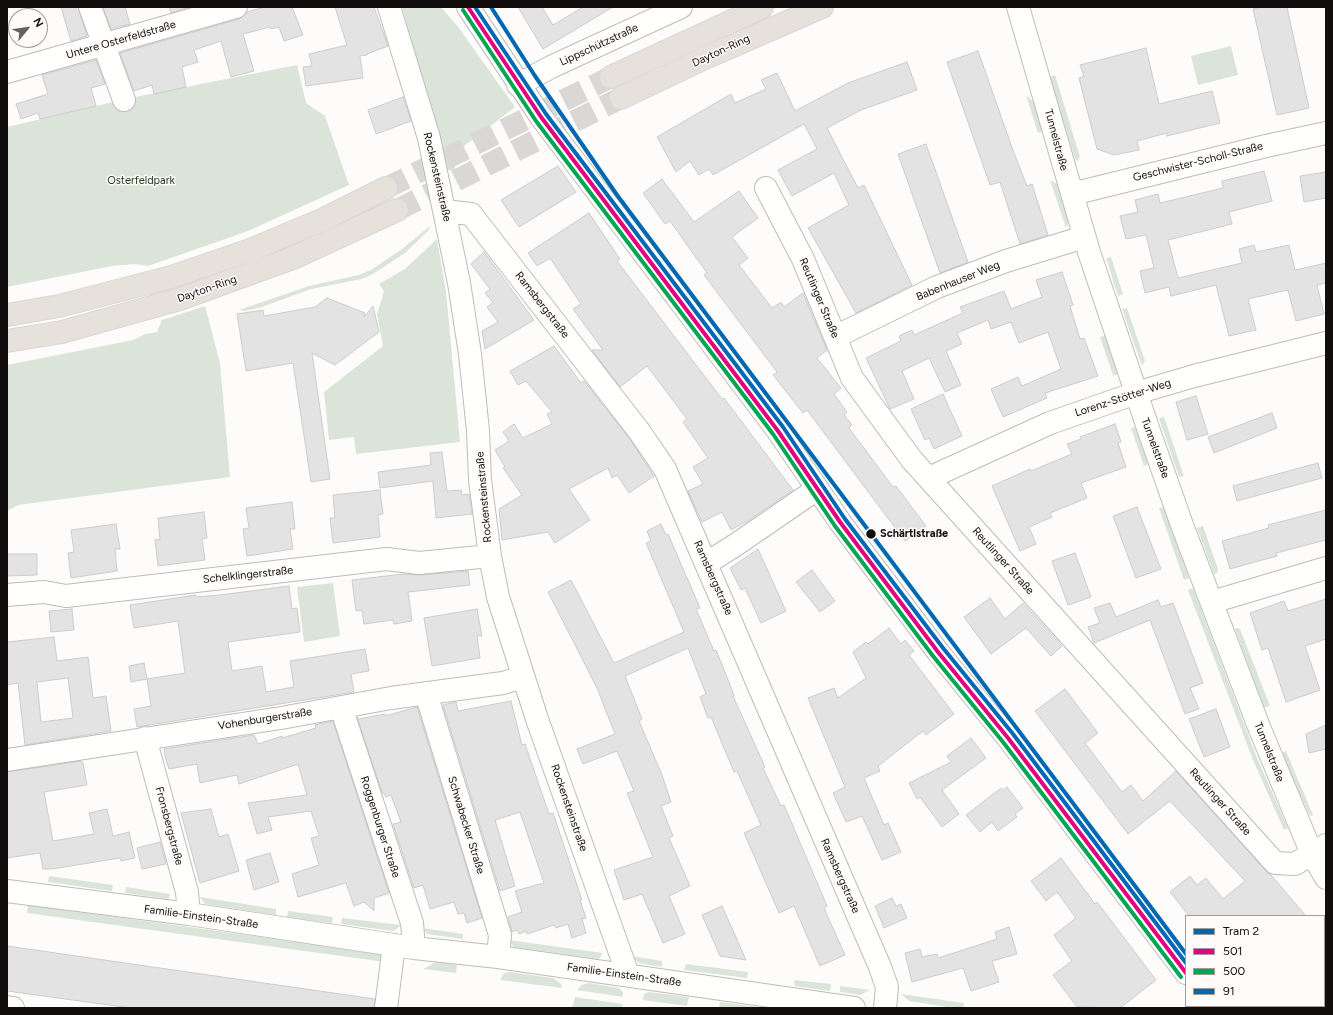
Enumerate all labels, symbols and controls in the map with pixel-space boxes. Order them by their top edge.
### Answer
north arrow [8,8,48,48]
text: N [30,16,46,29]
street label: Untere Osterfeldstraße [65,18,177,62]
street label: Lippschützstraße [558,21,640,69]
street label: Dayton-Ring [690,32,752,70]
street label: Tunnelstraße [1041,108,1071,172]
street label: Rockensteinstraße [420,131,454,223]
street label: Geschwister-Scholl-Straße [1132,139,1264,185]
park label: Osterfeldpark [107,174,175,188]
street label: Reutlinger Straße [796,256,842,340]
street label: Babenhauser Weg [914,258,1002,304]
street label: Ramsbergstraße [512,269,572,341]
street label: Dayton-Ring [175,273,239,305]
street label: Lorenz-Stötter-Weg [1073,376,1173,420]
street label: Tunnelstraße [1138,416,1172,480]
street label: Rockensteinstraße [473,451,495,543]
street label: Reutlinger Straße [969,525,1037,597]
marker: Schärtlstraße [864,527,878,541]
place label: Schärtlstraße [880,527,948,541]
street label: Ramsbergstraße [691,539,735,617]
street label: Schelklingerstraße [202,564,294,586]
street label: Vohenburgerstraße [217,705,313,733]
street label: Tunnelstraße [1251,720,1287,784]
street label: Rockensteinstraße [548,763,590,853]
street label: Reutlinger Straße [1186,766,1254,838]
street label: Roggenburger Straße [357,775,403,879]
street label: Schwabecker Straße [445,775,487,875]
street label: Fronsbergstraße [152,785,186,867]
street label: Ramsbergstraße [818,837,862,915]
street label: Familie-Einstein-Straße [143,902,259,932]
legend [1185,915,1325,1007]
text: Tram 2 [1223,924,1259,938]
text: 501 [1223,944,1243,958]
street label: Familie-Einstein-Straße [566,960,682,990]
text: 500 [1223,964,1245,978]
text: 91 [1223,984,1235,998]

